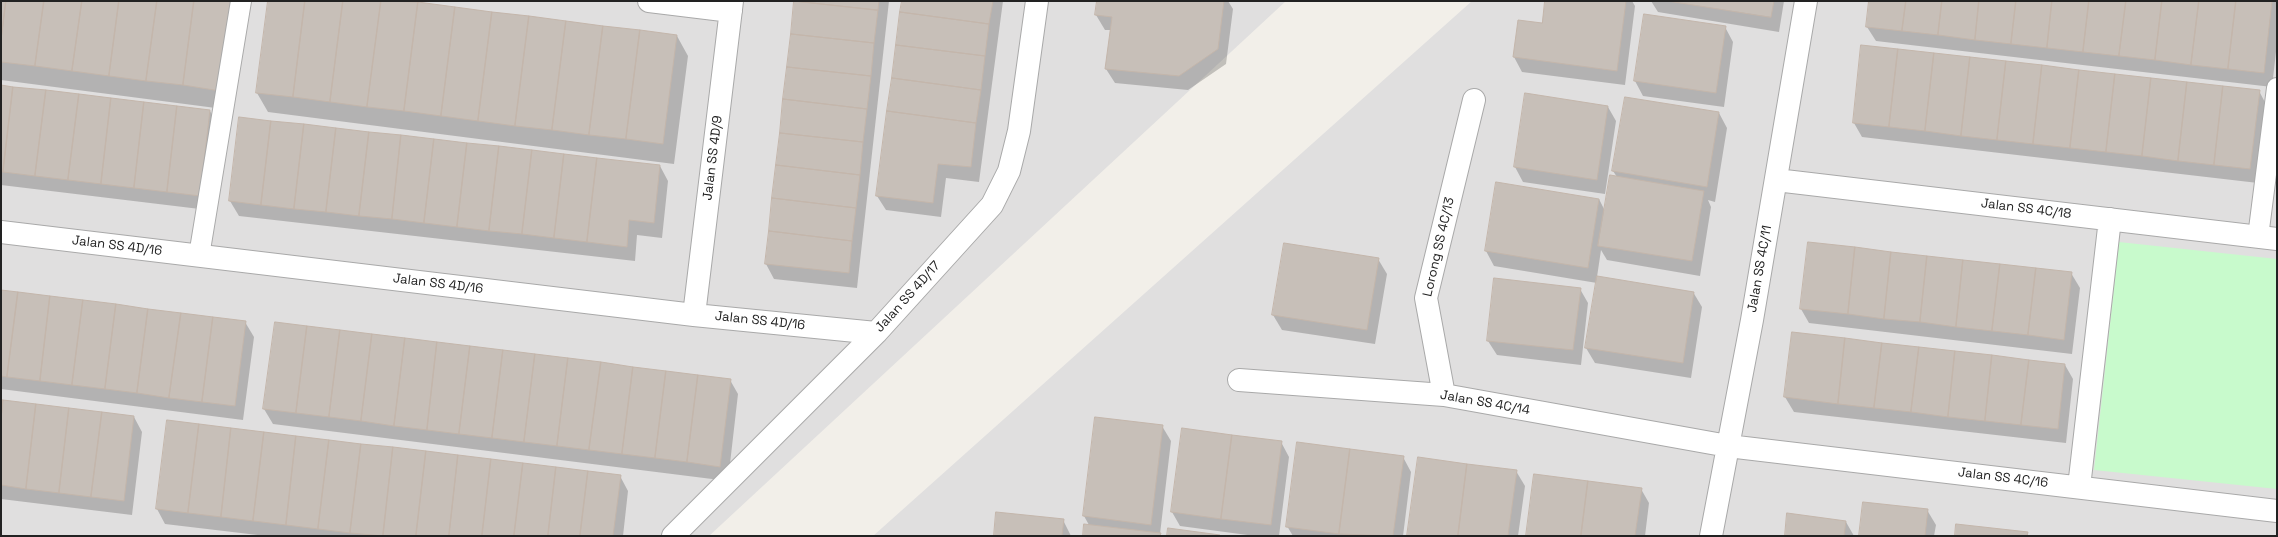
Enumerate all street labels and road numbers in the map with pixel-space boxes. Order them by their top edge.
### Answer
street label: Jalan SS 4D/9 [700,115,726,201]
street label: Lorong SS 4C/13 [1420,196,1458,298]
street label: Jalan SS 4C/18 [1980,196,2072,222]
street label: Jalan SS 4C/11 [1745,224,1775,314]
street label: Jalan SS 4D/16 [71,233,163,259]
street label: Jalan SS 4D/17 [872,258,944,336]
street label: Jalan SS 4D/16 [392,271,484,297]
street label: Jalan SS 4D/16 [714,308,806,334]
street label: Jalan SS 4C/14 [1439,387,1531,419]
street label: Jalan SS 4C/16 [1957,465,2049,491]

